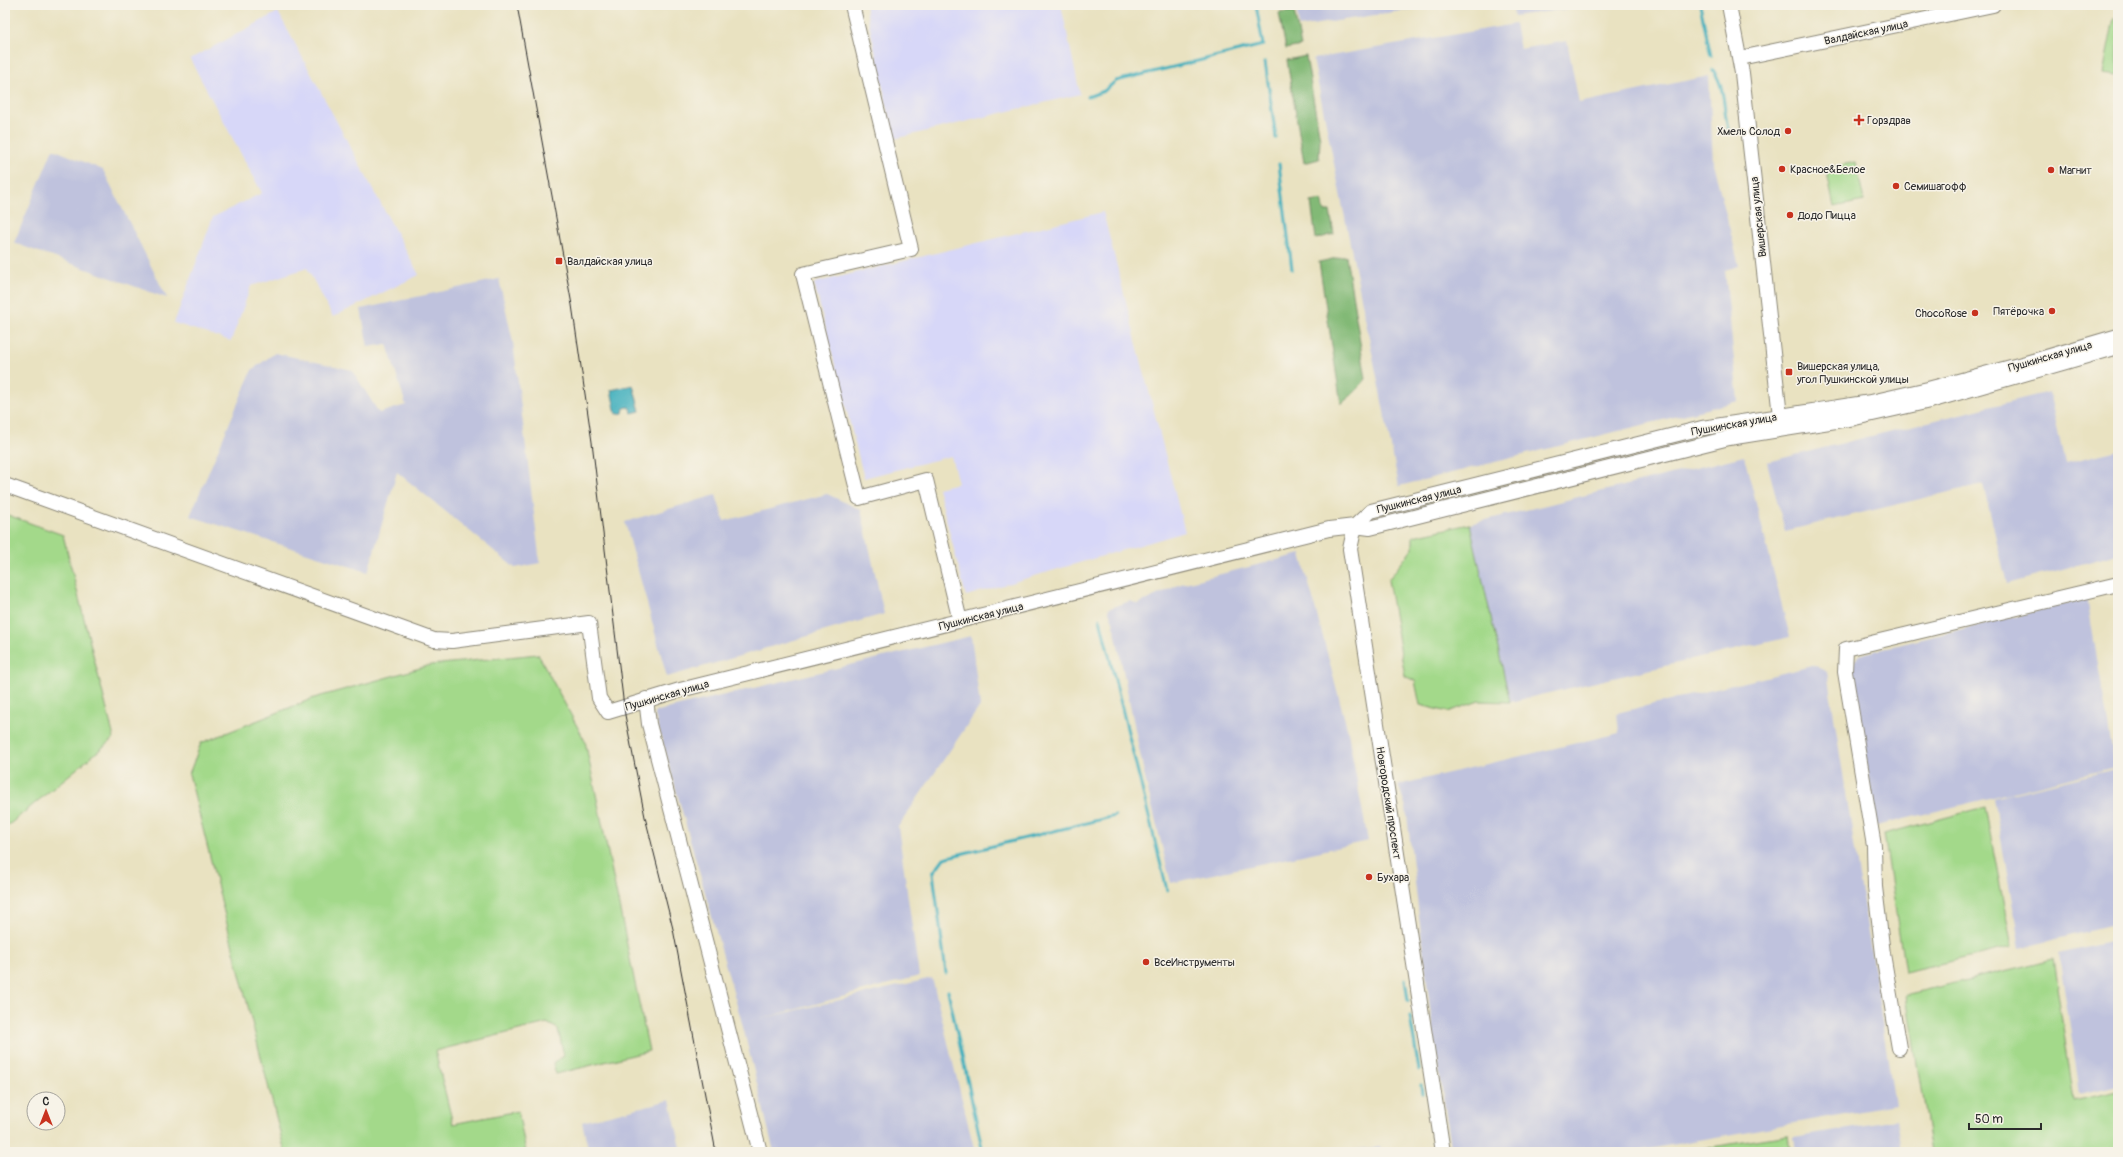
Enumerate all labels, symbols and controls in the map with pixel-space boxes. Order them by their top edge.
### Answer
street label: Валдайская улица [1823,17,1909,48]
place label: Горздрав [1867,114,1911,127]
marker: Горздрав [1854,115,1864,125]
place label: Хмель Солод [1717,125,1780,138]
marker: Хмель Солод [1783,126,1793,136]
place label: Красное&Белое [1790,163,1866,176]
marker: Красное&Белое [1777,164,1787,174]
place label: Магнит [2059,164,2092,177]
marker: Магнит [2046,165,2056,175]
street label: Вишерская улица [1748,176,1769,258]
place label: Семишагофф [1904,180,1967,193]
marker: Семишагофф [1891,181,1901,191]
place label: Додо Пицца [1797,209,1856,222]
marker: Додо Пицца [1785,210,1795,220]
place label: Валдайская улица [567,255,652,268]
marker: Валдайская улица [554,256,564,266]
place label: Пятёрочка [1993,305,2044,318]
marker: Пятёрочка [2047,306,2057,316]
place label: ChocoRose [1915,307,1968,320]
marker: ChocoRose [1970,308,1980,318]
street label: Пушкинская улица [2007,338,2093,375]
place label: Вишерская улица, угол Пушкинской улицы [1796,360,1909,386]
marker: Вишерская улица, угол Пушкинской улицы [1784,367,1794,377]
street label: Пушкинская улица [1690,411,1778,438]
street label: Пушкинская улица [1376,483,1463,516]
street label: Пушкинская улица [938,600,1025,633]
street label: Пушкинская улица [624,677,710,714]
street label: Новгородский проспект [1373,746,1404,861]
place label: Бухара [1377,871,1409,884]
marker: Бухара [1364,872,1374,882]
place label: ВсеИнструменты [1154,956,1235,969]
marker: ВсеИнструменты [1141,957,1151,967]
north arrow [26,1091,66,1131]
text: С [43,1095,50,1108]
scale bar [1969,1105,2041,1131]
text: 50 m [1975,1112,2003,1127]

